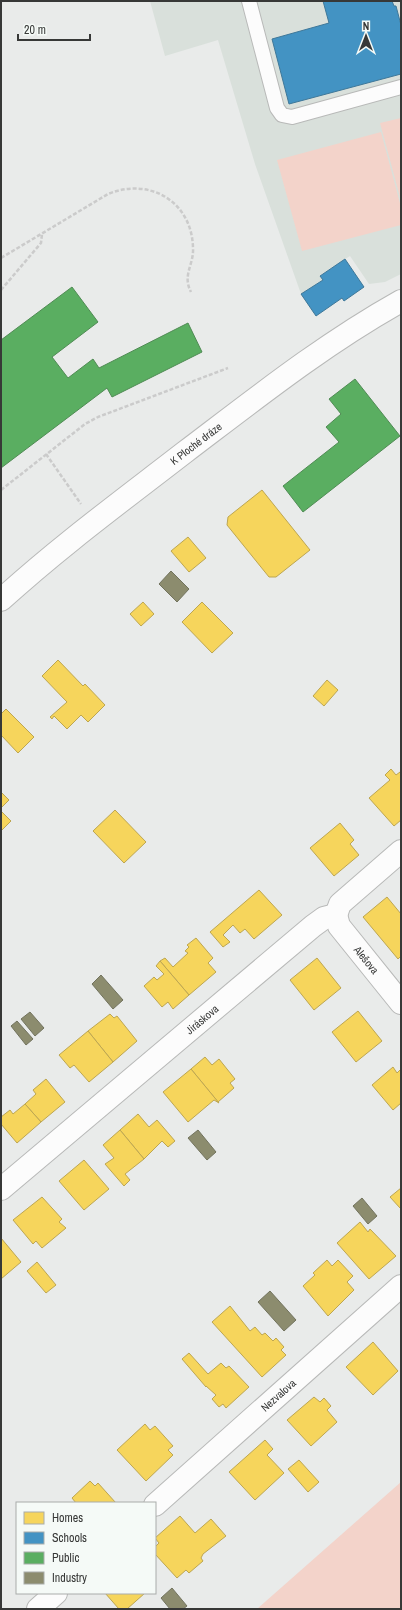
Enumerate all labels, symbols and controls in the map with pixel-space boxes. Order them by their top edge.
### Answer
scale bar [18,16,90,42]
north arrow [346,16,386,56]
text: N [363,19,369,33]
text: 20 m [24,22,46,38]
street label: K Ploché dráze [167,420,225,468]
street label: Alešova [350,942,382,977]
street label: Jiráskova [183,1002,221,1037]
street label: Nezvalova [258,1376,299,1415]
legend [16,1502,156,1594]
text: Homes [52,1510,83,1526]
text: Schools [52,1530,87,1546]
text: Public [52,1550,79,1566]
text: Industry [52,1570,87,1586]

